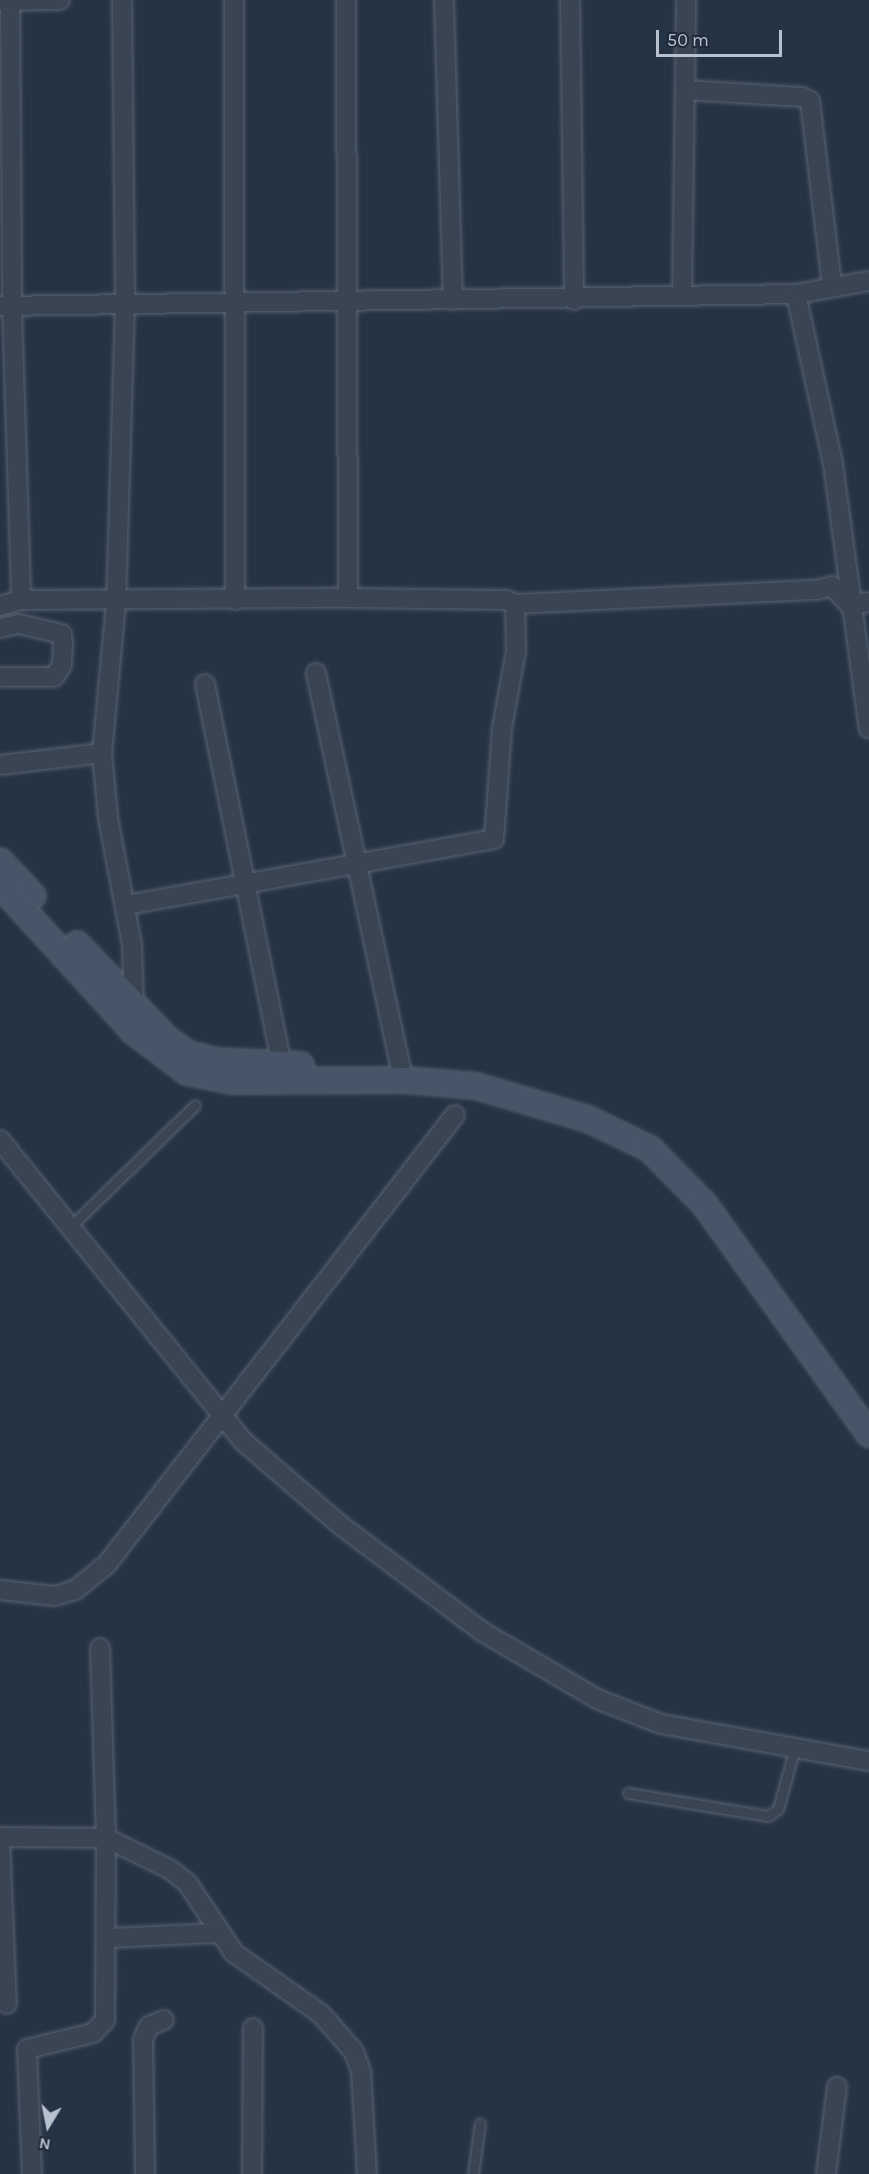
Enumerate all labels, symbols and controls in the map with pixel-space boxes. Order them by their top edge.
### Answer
scale bar [659,18,785,56]
text: 50 m [667,29,709,51]
north arrow [18,2096,78,2156]
text: N [37,2134,52,2155]

